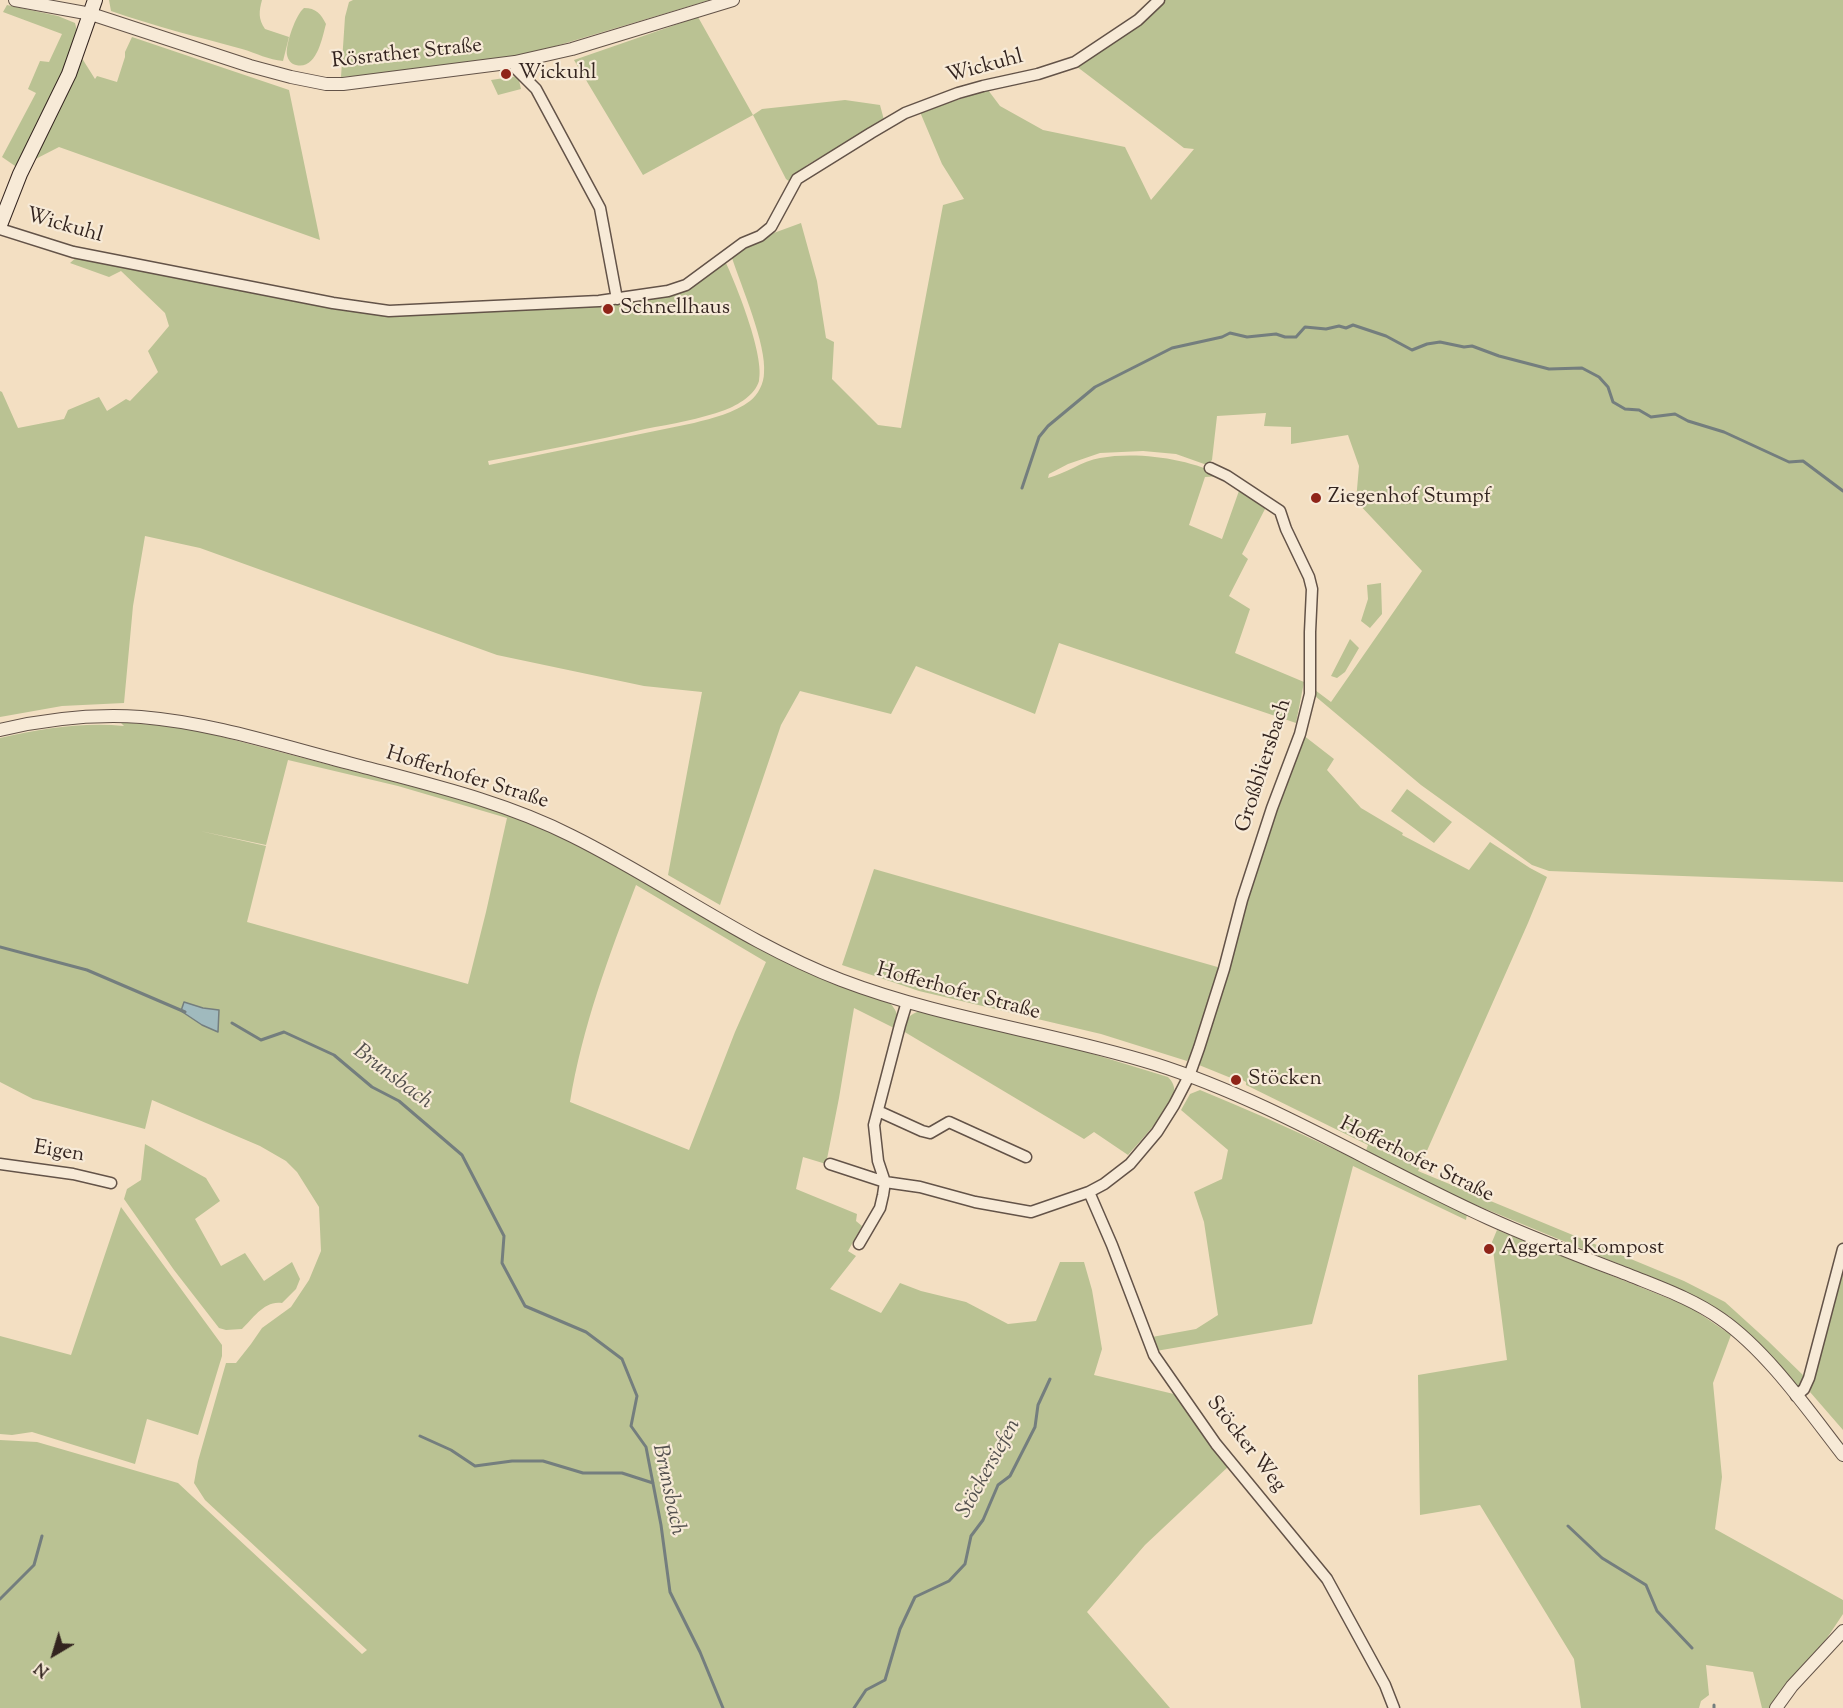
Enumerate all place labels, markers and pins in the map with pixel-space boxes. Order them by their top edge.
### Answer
place label: Wickuhl [518,61,597,87]
marker: Wickuhl [499,67,513,81]
place label: Schnellhaus [620,296,730,322]
marker: Schnellhaus [601,302,615,316]
place label: Ziegenhof Stumpf [1328,485,1491,511]
marker: Ziegenhof Stumpf [1309,491,1323,505]
place label: Stöcken [1248,1067,1322,1093]
marker: Stöcken [1229,1073,1243,1087]
place label: Aggertal Kompost [1501,1236,1664,1262]
marker: Aggertal Kompost [1482,1242,1496,1256]

